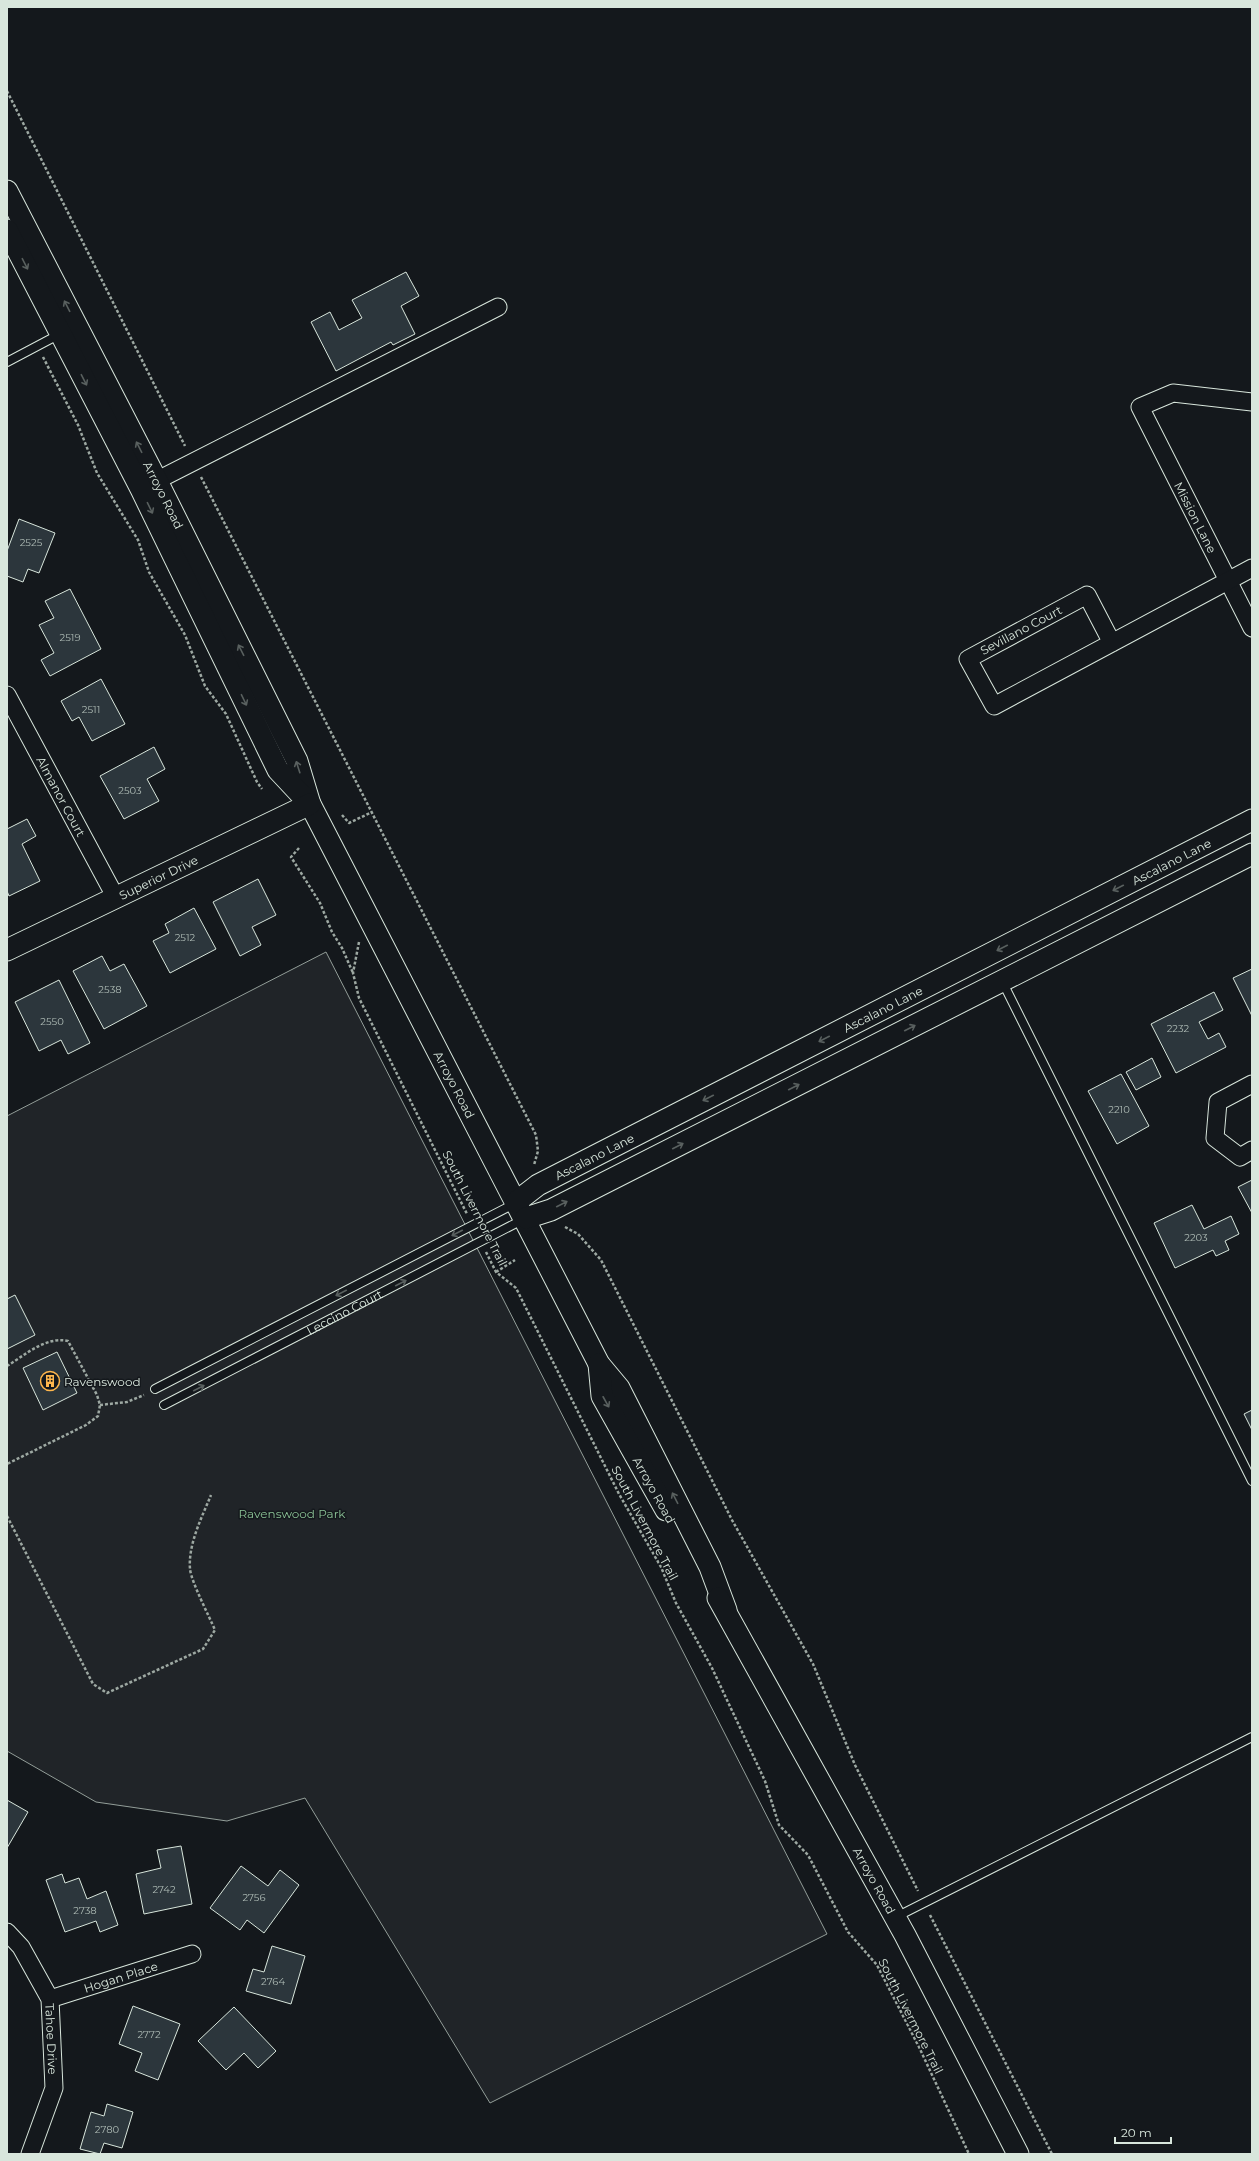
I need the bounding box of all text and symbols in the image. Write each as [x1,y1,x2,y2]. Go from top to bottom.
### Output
one-way arrow [22,258,29,270]
one-way arrow [62,300,70,312]
one-way arrow [81,374,89,386]
one-way arrow [135,441,142,453]
street label: Arroyo Road [141,459,187,531]
street label: Mission Lane [1172,479,1220,555]
one-way arrow [147,502,154,514]
house number: 2525 [20,536,43,549]
street label: Sevillano Court [978,602,1064,658]
house number: 2519 [59,631,81,644]
one-way arrow [237,645,244,657]
one-way arrow [241,694,248,706]
house number: 2511 [82,703,100,716]
street label: Almanor Court [34,754,89,839]
one-way arrow [294,761,302,773]
house number: 2503 [118,784,142,797]
street label: Ascalano Lane [1129,835,1213,888]
street label: Superior Drive [116,852,200,902]
one-way arrow [1112,885,1124,893]
house number: 2512 [175,931,196,944]
one-way arrow [996,944,1008,952]
street label: Ascalano Lane [841,982,925,1035]
house number: 2538 [98,983,122,996]
house number: 2550 [40,1015,64,1028]
house number: 2232 [1167,1022,1190,1035]
one-way arrow [904,1024,916,1031]
one-way arrow [818,1036,830,1043]
street label: Arroyo Road [431,1048,478,1121]
one-way arrow [788,1083,800,1090]
one-way arrow [702,1095,714,1102]
house number: 2210 [1108,1103,1130,1116]
street label: Ascalano Lane [552,1130,636,1183]
one-way arrow [672,1141,684,1149]
street label: South Livermore Trail [439,1148,511,1268]
one-way arrow [556,1200,568,1208]
one-way arrow [451,1230,463,1237]
house number: 2203 [1184,1231,1208,1244]
one-way arrow [395,1279,407,1286]
street label: Leccino Court [304,1286,385,1338]
one-way arrow [336,1290,348,1297]
building icon: Ravenswood [39,1370,61,1392]
place label: Ravenswood [64,1374,141,1389]
one-way arrow [192,1383,204,1391]
one-way arrow [602,1396,610,1408]
street label: Arroyo Road [630,1454,678,1526]
street label: South Livermore Trail [608,1463,682,1583]
one-way arrow [671,1492,678,1504]
park label: Ravenswood Park [238,1506,346,1521]
street label: Arroyo Road [850,1845,899,1916]
house number: 2742 [152,1883,176,1896]
house number: 2756 [242,1891,266,1904]
house number: 2738 [73,1904,97,1917]
street label: South Livermore Trail [875,1956,947,2076]
street label: Hogan Place [82,1958,159,1995]
house number: 2764 [261,1975,285,1988]
street label: Tahoe Drive [43,2003,61,2075]
house number: 2772 [137,2028,161,2041]
scale bar [1115,2119,1171,2145]
house number: 2780 [95,2123,120,2136]
text: 20 m [1121,2125,1152,2140]

